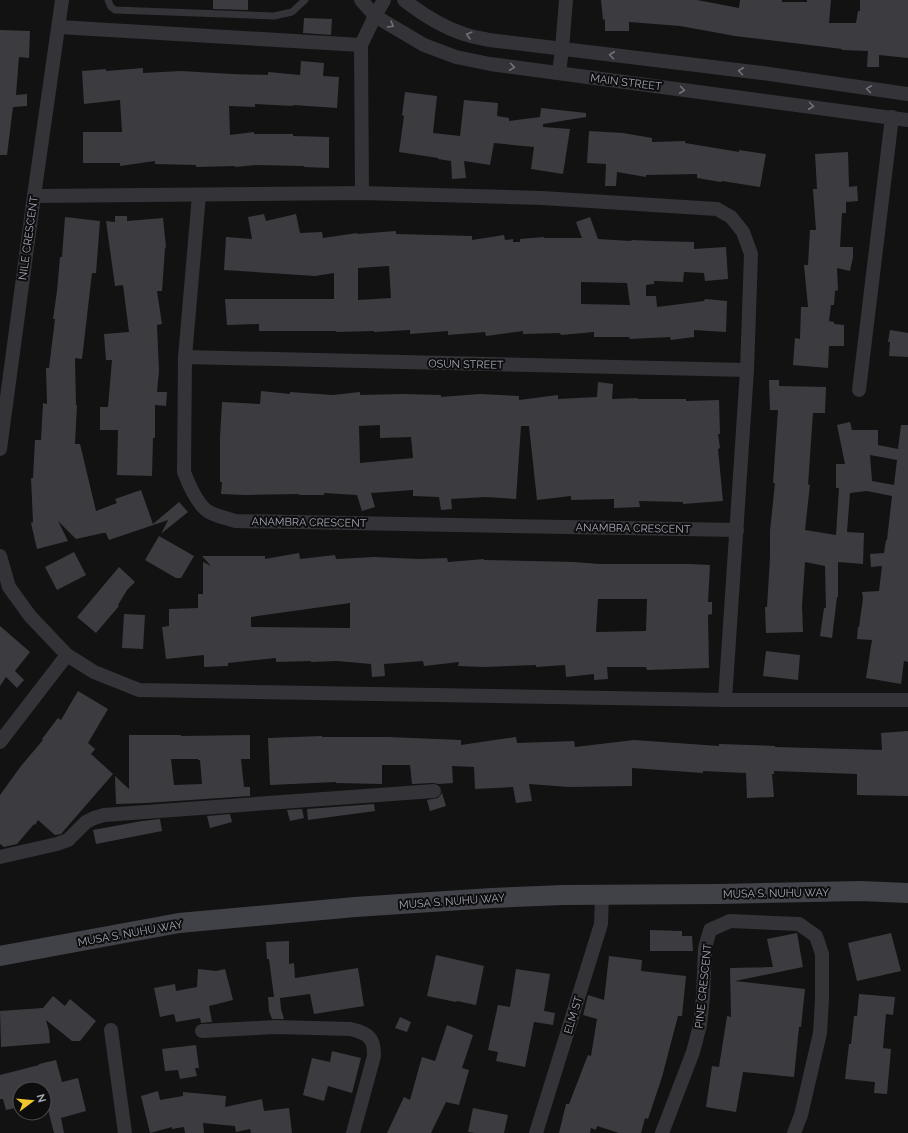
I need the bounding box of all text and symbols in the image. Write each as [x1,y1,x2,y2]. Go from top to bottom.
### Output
one-way arrow [387,21,394,28]
one-way arrow [466,31,473,40]
one-way arrow [609,51,615,60]
one-way arrow [509,62,515,71]
one-way arrow [738,67,744,76]
street label: MAIN STREET [590,72,663,93]
one-way arrow [679,85,686,94]
one-way arrow [866,85,872,94]
one-way arrow [808,102,814,111]
street label: NILE CRESCENT [16,195,41,281]
street label: OSUN STREET [428,357,504,372]
street label: ANAMBRA CRESCENT [251,515,367,530]
street label: ANAMBRA CRESCENT [575,521,691,536]
street label: MUSA S. NUHU WAY [723,886,829,901]
street label: MUSA S. NUHU WAY [399,891,505,912]
street label: MUSA S. NUHU WAY [77,918,183,949]
street label: PINE CRESCENT [693,943,714,1029]
street label: ELM ST [562,994,585,1036]
north arrow [12,1081,52,1121]
text: N [34,1093,49,1104]

